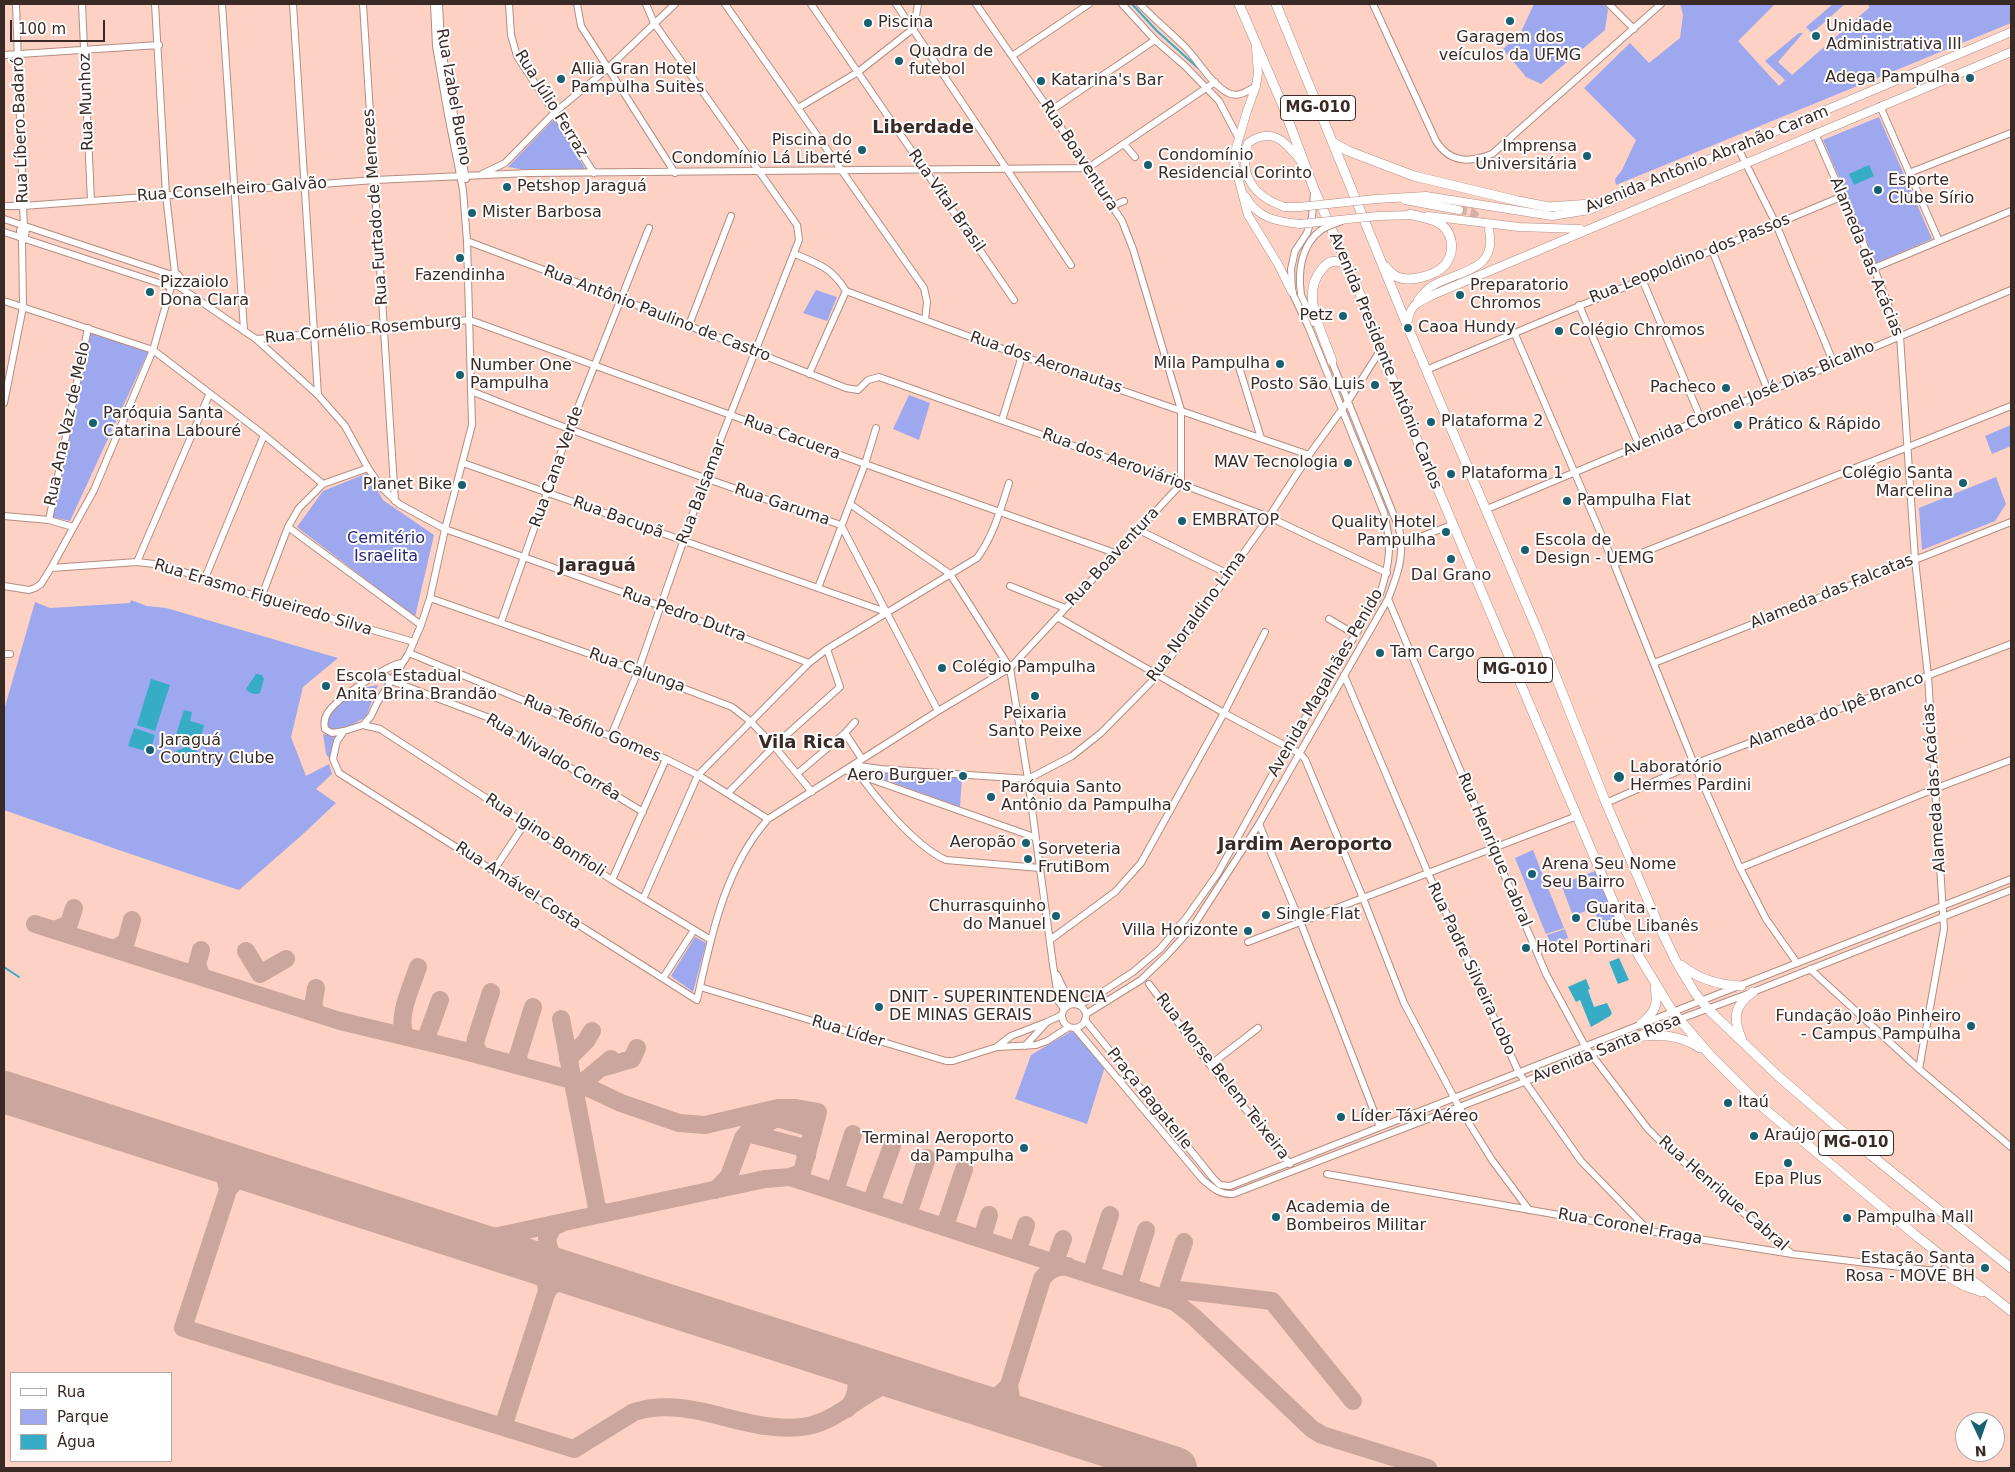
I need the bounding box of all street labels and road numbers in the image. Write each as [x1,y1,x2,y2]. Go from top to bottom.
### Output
street label: Rua Izabel Bueno [431,27,475,167]
street label: Rua Júlio Ferraz [510,47,592,161]
street label: Rua Munhoz [76,53,98,151]
street label: Rua Líbero Badaró [9,56,33,204]
road number: MG-010 [1280,96,1356,120]
street label: Rua Boaventura [1036,97,1122,215]
street label: Avenida Antônio Abrahão Caram [1582,102,1832,218]
street label: Rua Furtado de Menezes [360,108,392,306]
street label: Rua Vital Brasil [904,146,988,256]
street label: Rua Conselheiro Galvão [136,174,328,206]
street label: Alameda das Acácias [1825,175,1907,339]
street label: Rua Leopoldino dos Passos [1587,210,1793,308]
street label: Avenida Presidente Antônio Carlos [1325,230,1445,492]
street label: Rua Antônio Paulino de Castro [541,262,773,366]
street label: Rua Cornélio Rosemburg [264,312,462,348]
street label: Rua dos Aeronautas [967,328,1125,398]
street label: Avenida Coronel José Dias Bicalho [1620,337,1878,461]
street label: Rua Ana Vaz de Melo [41,340,95,508]
street label: Rua Cana Verde [526,404,588,530]
street label: Rua Cacuera [741,412,843,464]
street label: Rua dos Aeroviários [1039,425,1195,497]
street label: Rua Balsamar [673,437,731,547]
street label: Rua Garuma [732,480,832,530]
street label: Rua Bacupã [570,493,666,543]
street label: Rua Boaventura [1062,504,1164,610]
street label: Rua Noraldino Lima [1143,548,1251,686]
street label: Alameda das Falcatas [1748,550,1916,634]
street label: Rua Erasmo Figueiredo Silva [152,556,374,640]
street label: Rua Pedro Dutra [619,584,749,646]
street label: Avenida Magalhães Penido [1264,586,1388,780]
street label: Rua Calunga [586,645,688,697]
road number: MG-010 [1478,658,1552,682]
street label: Alameda do Ipê Branco [1745,669,1927,753]
street label: Rua Teófilo Gomes [520,691,664,767]
street label: Alameda das Acácias [1920,703,1950,873]
street label: Rua Nivaldo Corrêa [482,710,624,806]
street label: Rua Henrique Cabral [1453,770,1535,930]
street label: Rua Igino Bonfioli [481,790,609,882]
street label: Rua Amável Costa [452,838,584,934]
street label: Rua Padre Silveira Lobo [1423,880,1519,1058]
street label: Rua Morse Belem Teixeira [1151,990,1293,1164]
street label: Avenida Santa Rosa [1530,1010,1684,1088]
street label: Rua Líder [809,1012,887,1052]
street label: Praça Bagatelle [1102,1044,1196,1154]
road number: MG-010 [1818,1130,1894,1156]
street label: Rua Henrique Cabral [1654,1132,1792,1256]
street label: Rua Coronel Fraga [1556,1205,1704,1249]

